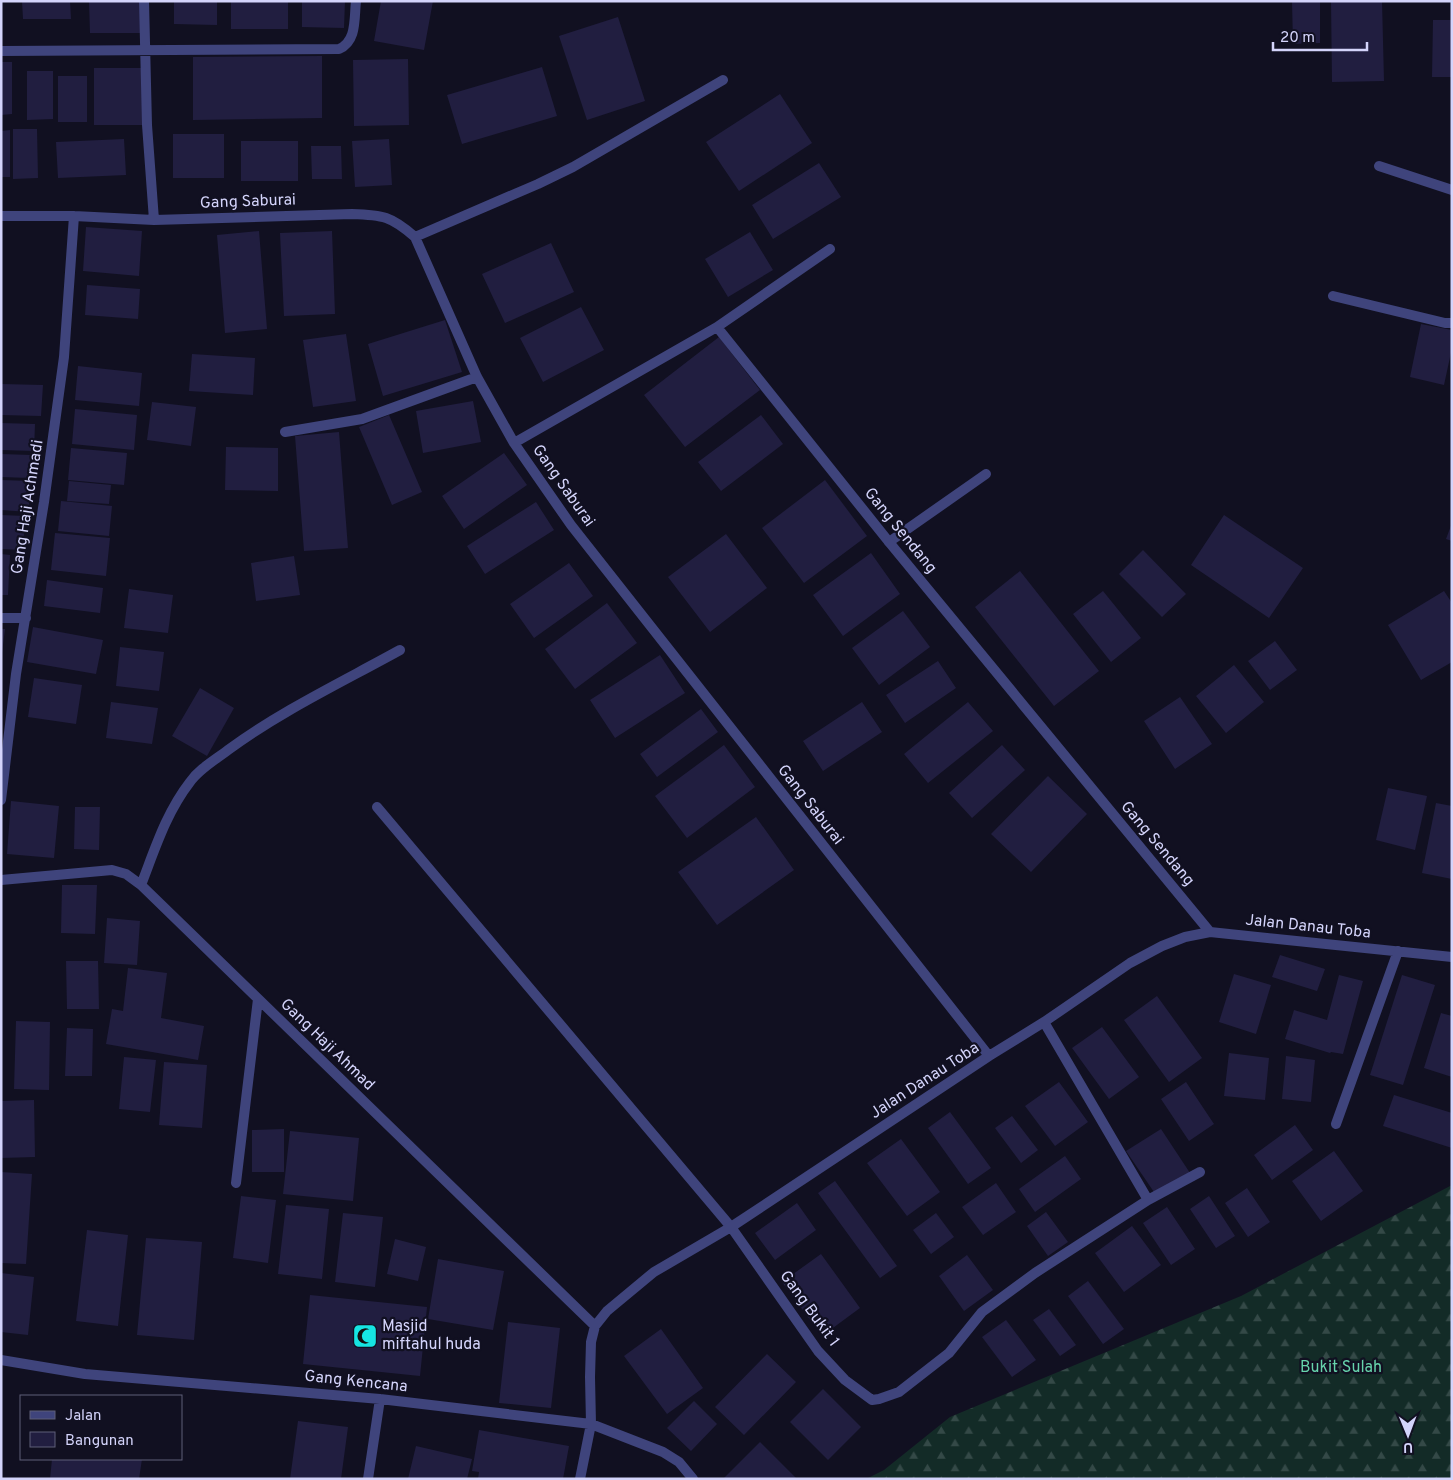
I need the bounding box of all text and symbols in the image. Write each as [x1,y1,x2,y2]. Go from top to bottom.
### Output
scale bar [1273,20,1367,52]
text: 20 m [1280,29,1315,48]
street label: Gang Saburai [200,190,296,214]
street label: Gang Haji Achmadi [8,438,48,576]
street label: Gang Saburai [527,441,599,531]
street label: Gang Sendang [859,484,941,578]
street label: Gang Saburai [773,761,847,849]
street label: Gang Sendang [1116,797,1198,891]
street label: Jalan Danau Toba [1244,910,1372,944]
street label: Gang Haji Ahmad [275,995,379,1095]
street label: Jalan Danau Toba [867,1038,983,1124]
street label: Gang Bukit 1 [775,1267,843,1351]
place label: Masjid miftahul huda [382,1317,481,1355]
mosque icon: Masjid miftahul huda [352,1323,378,1349]
park label: Bukit Sulah [1300,1358,1382,1378]
street label: Gang Kencana [303,1367,409,1397]
legend [20,1395,182,1460]
text: Jalan [65,1407,102,1426]
north arrow [1383,1410,1433,1460]
text: Bangunan [65,1432,134,1451]
text: U [1403,1438,1413,1455]

